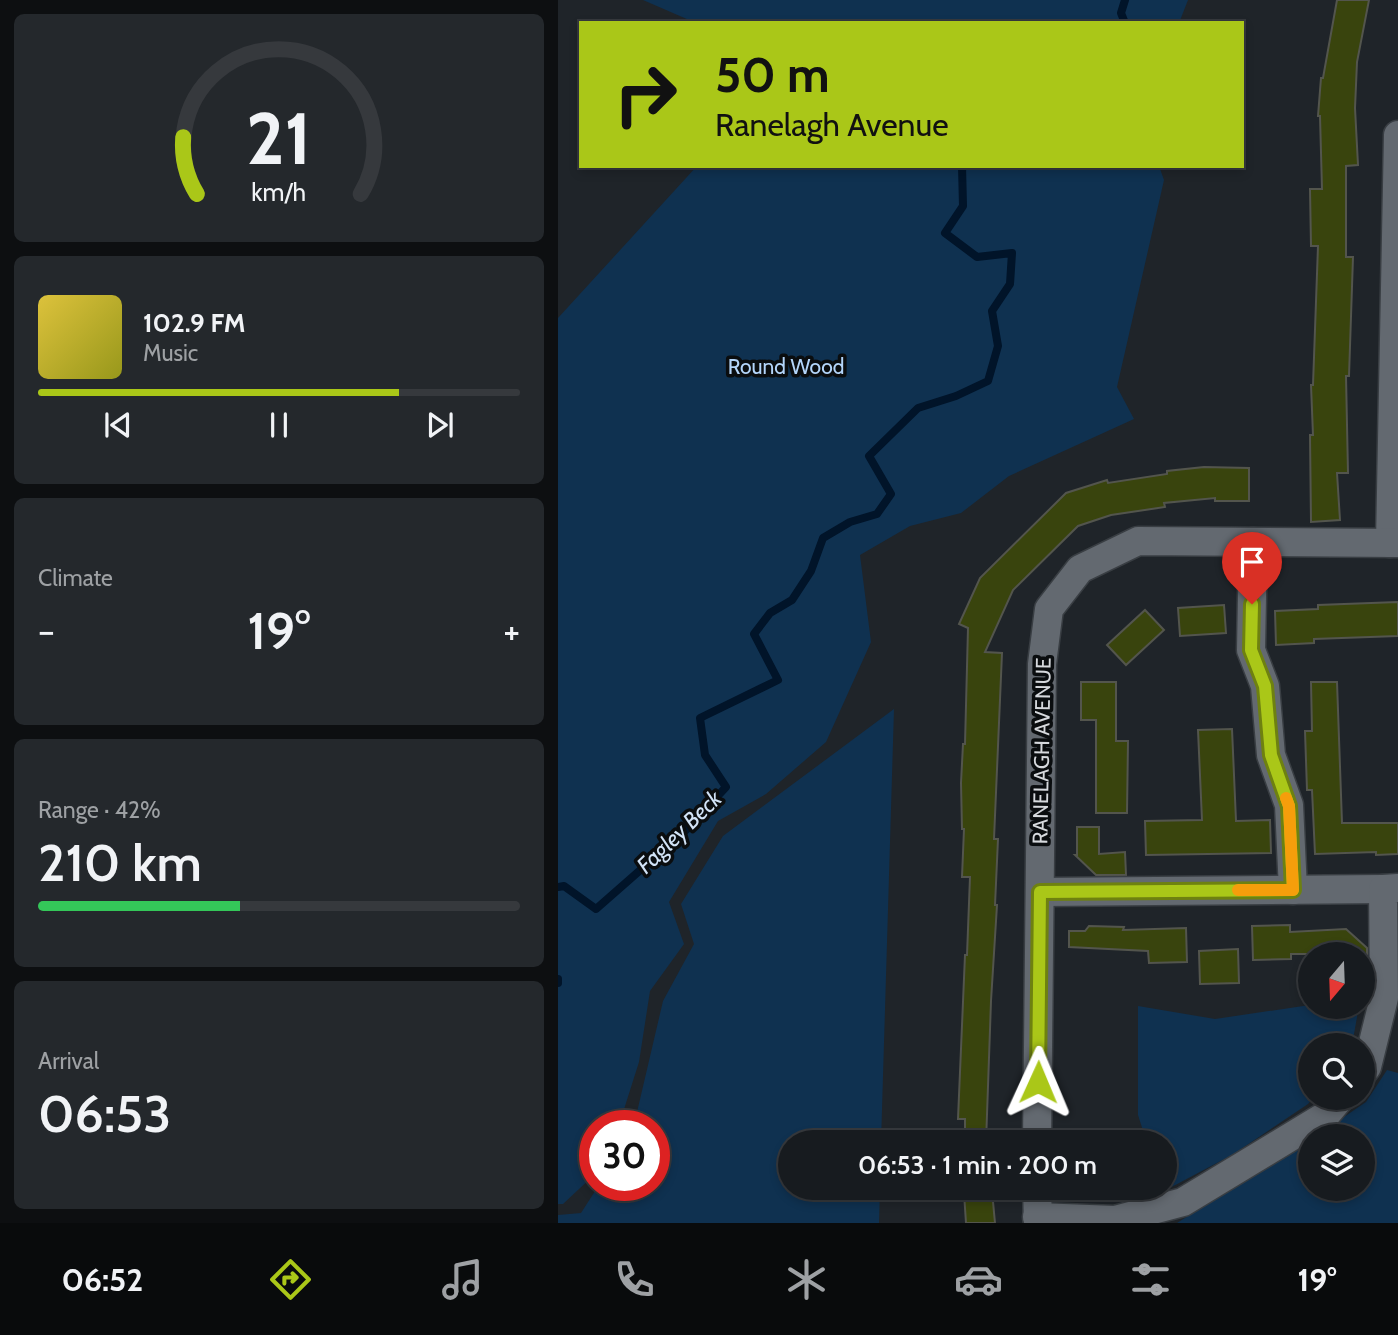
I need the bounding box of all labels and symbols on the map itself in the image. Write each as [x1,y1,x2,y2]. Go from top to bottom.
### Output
park label: Round Wood [728,354,844,379]
pin [1222,532,1282,604]
street label: RANELAGH AVENUE [1027,657,1056,845]
water label: Fagley Beck [631,784,728,879]
north arrow [1298,942,1375,1018]
position arrow [1001,1045,1075,1119]
speed limit sign: 30 [579,1110,670,1201]

